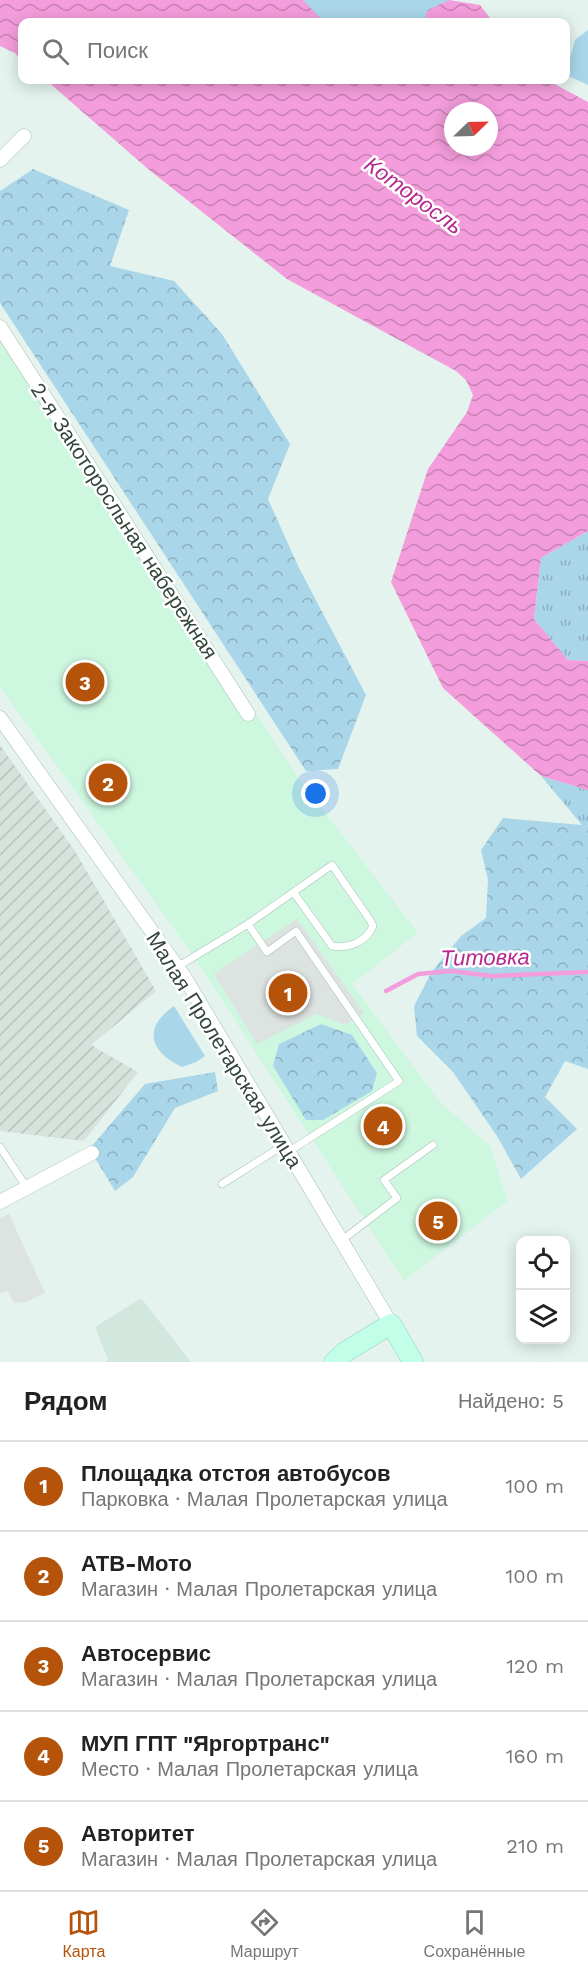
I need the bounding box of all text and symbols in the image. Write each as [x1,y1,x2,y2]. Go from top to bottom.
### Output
search box [18,18,570,84]
icon: search [39,35,72,68]
text: Поиск [87,38,148,63]
north arrow [444,102,498,156]
water label: Которосль [360,152,468,239]
street label: 2-я Закоторосльная набережная [26,378,223,664]
pin: 3 [66,660,104,704]
pin: 2 [88,760,128,806]
your location [301,779,330,808]
street label: Малая Пролетарская улица [141,927,308,1173]
water label: Титовка [440,944,530,971]
pin: 1 [268,970,308,1016]
pin: 4 [364,1104,403,1148]
pin: 5 [418,1198,458,1244]
map controls [516,1236,570,1344]
button: locate [516,1236,570,1290]
button: layers [516,1290,570,1344]
text: Рядом [24,1386,107,1416]
text: Найдено: 5 [458,1389,564,1413]
text: Площадка отстоя автобусов [81,1461,390,1486]
text: 1 [39,1474,48,1498]
text: 100 m [505,1474,564,1498]
text: Парковка · Малая Пролетарская улица [81,1487,448,1511]
text: АТВ-Мото [81,1551,192,1576]
text: 2 [38,1564,49,1588]
text: 100 m [505,1564,564,1588]
text: Магазин · Малая Пролетарская улица [81,1577,437,1601]
text: Автосервис [81,1641,211,1666]
text: 3 [38,1654,49,1678]
text: 120 m [506,1654,564,1678]
text: Магазин · Малая Пролетарская улица [81,1667,437,1691]
text: МУП ГПТ "Яргортранс" [81,1731,329,1756]
text: 4 [37,1744,50,1768]
text: 160 m [506,1744,564,1768]
text: Место · Малая Пролетарская улица [81,1757,418,1781]
text: Авторитет [81,1821,195,1846]
text: 5 [38,1834,49,1858]
text: 210 m [506,1834,564,1858]
text: Магазин · Малая Пролетарская улица [81,1847,437,1871]
tab: Карта [63,1906,105,1961]
tab: Маршрут [230,1906,299,1961]
tab: Сохранённые [424,1906,525,1961]

